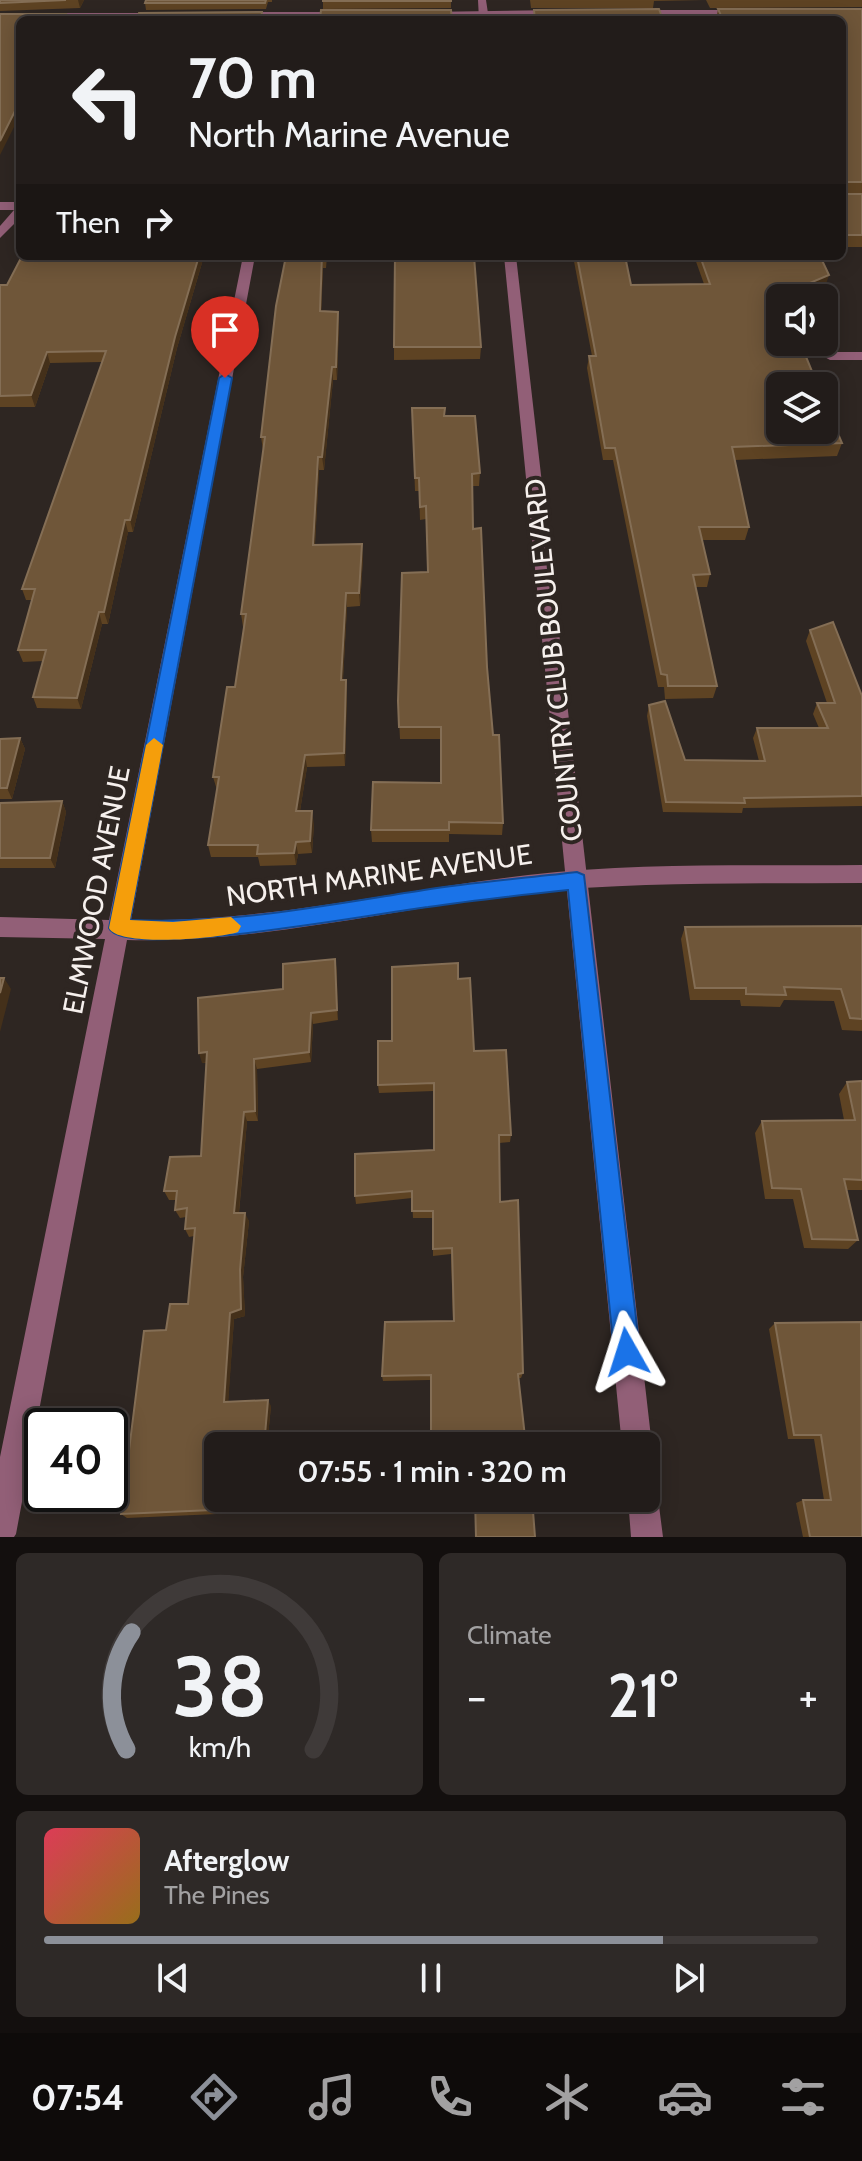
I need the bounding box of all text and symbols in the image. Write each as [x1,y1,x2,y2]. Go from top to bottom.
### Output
text: 70 m [188,44,317,112]
icon: left [56,48,160,152]
text: North Marine Avenue [188,112,510,156]
icon: right [136,200,180,244]
text: Then [56,204,120,241]
map controls [766,284,838,444]
button: sound [766,284,838,356]
pin [191,296,259,378]
icon: arrive [203,308,247,352]
button: layers [766,372,838,444]
street label: COUNTRY CLUB BOULEVARD [517,477,589,843]
street label: ELMWOOD AVENUE [55,763,137,1017]
street label: NORTH MARINE AVENUE [224,837,534,913]
position arrow [585,1310,669,1394]
speed limit sign: 40 [24,1408,128,1512]
text: 07:55 · 1 min · 320 m [297,1453,567,1490]
text: Climate [467,1619,552,1651]
text: 38 [172,1636,267,1737]
text: 21° [607,1659,678,1732]
text: − [467,1670,486,1723]
text: + [799,1670,818,1723]
text: km/h [188,1729,251,1764]
text: Afterglow [164,1842,290,1879]
text: The Pines [164,1879,270,1911]
icon: previous [151,1956,195,2000]
icon: pause [409,1956,453,2000]
icon: next [667,1956,711,2000]
icon: directions [186,2069,242,2125]
icon: music [304,2069,360,2125]
icon: phone [422,2069,478,2125]
icon: climate [539,2069,595,2125]
icon: car [657,2069,713,2125]
icon: filters [775,2069,831,2125]
text: 07:54 [31,2075,124,2119]

